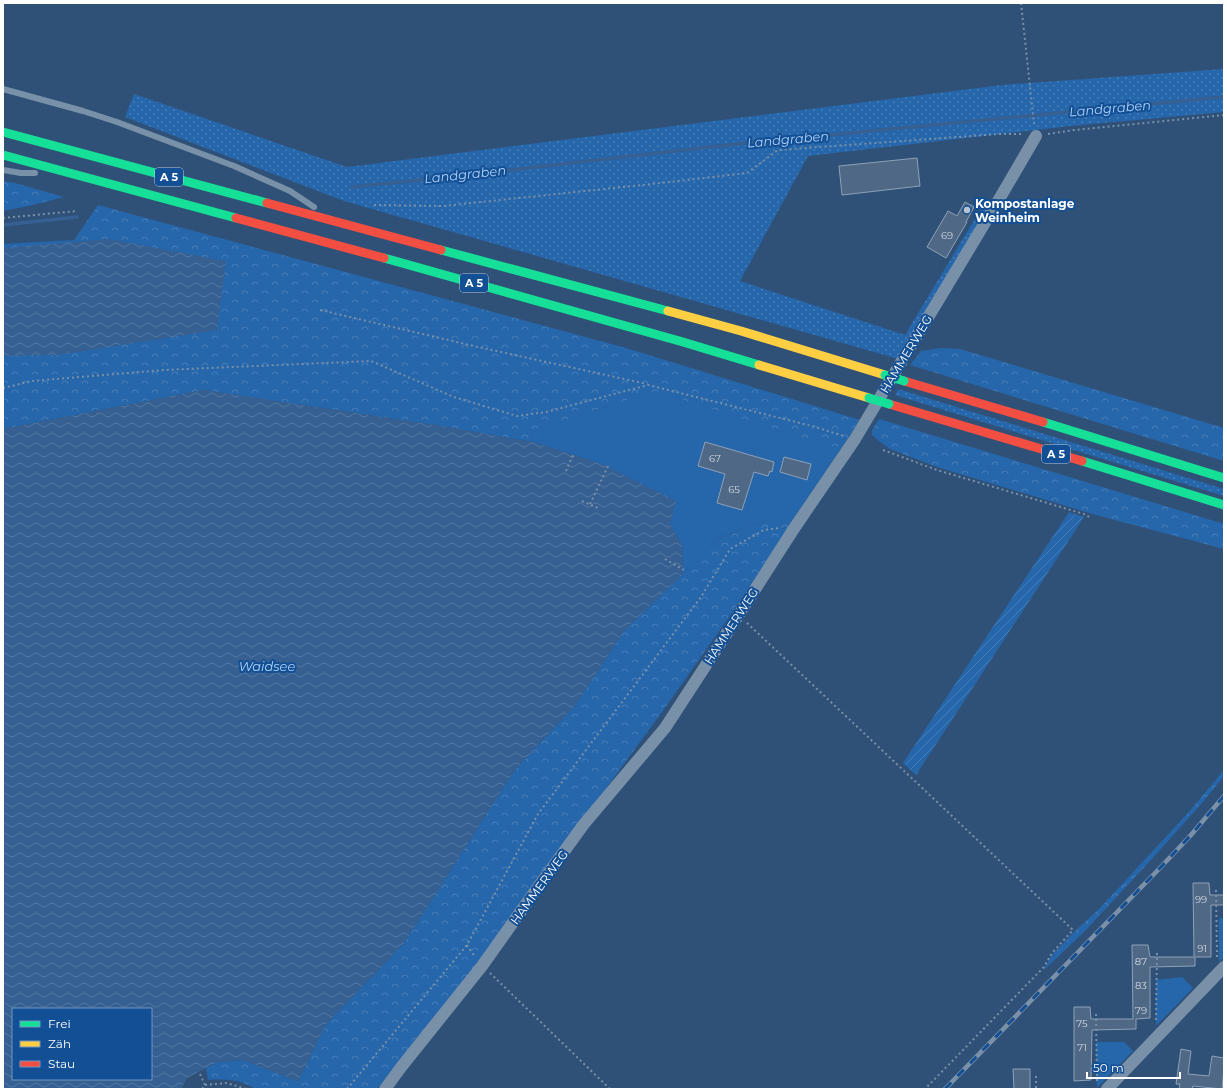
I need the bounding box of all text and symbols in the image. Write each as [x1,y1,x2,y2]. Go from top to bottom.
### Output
water label: Landgraben [1068,96,1152,120]
water label: Landgraben [746,127,830,151]
water label: Landgraben [423,162,507,186]
road number: A 5 [155,168,183,186]
place label: Kompostanlage Weinheim [975,196,1075,225]
marker: Kompostanlage Weinheim [962,205,972,215]
house number: 69 [941,229,953,242]
road number: A 5 [460,274,488,292]
street label: HAMMERWEG [877,312,935,396]
road number: A 5 [1042,445,1070,463]
house number: 67 [709,452,721,465]
house number: 65 [728,483,740,496]
street label: HAMMERWEG [701,585,761,667]
water label: Waidsee [239,658,295,674]
street label: HAMMERWEG [507,847,571,927]
house number: 99 [1195,893,1207,906]
house number: 91 [1197,942,1207,955]
house number: 87 [1135,955,1147,968]
house number: 83 [1135,979,1147,992]
house number: 79 [1135,1004,1147,1017]
legend [12,1008,152,1080]
text: Frei [48,1016,71,1031]
house number: 75 [1076,1017,1088,1030]
text: Zäh [48,1036,71,1051]
house number: 71 [1077,1041,1087,1054]
scale bar [1087,1054,1180,1080]
text: Stau [48,1056,75,1071]
text: 50 m [1093,1060,1124,1075]

